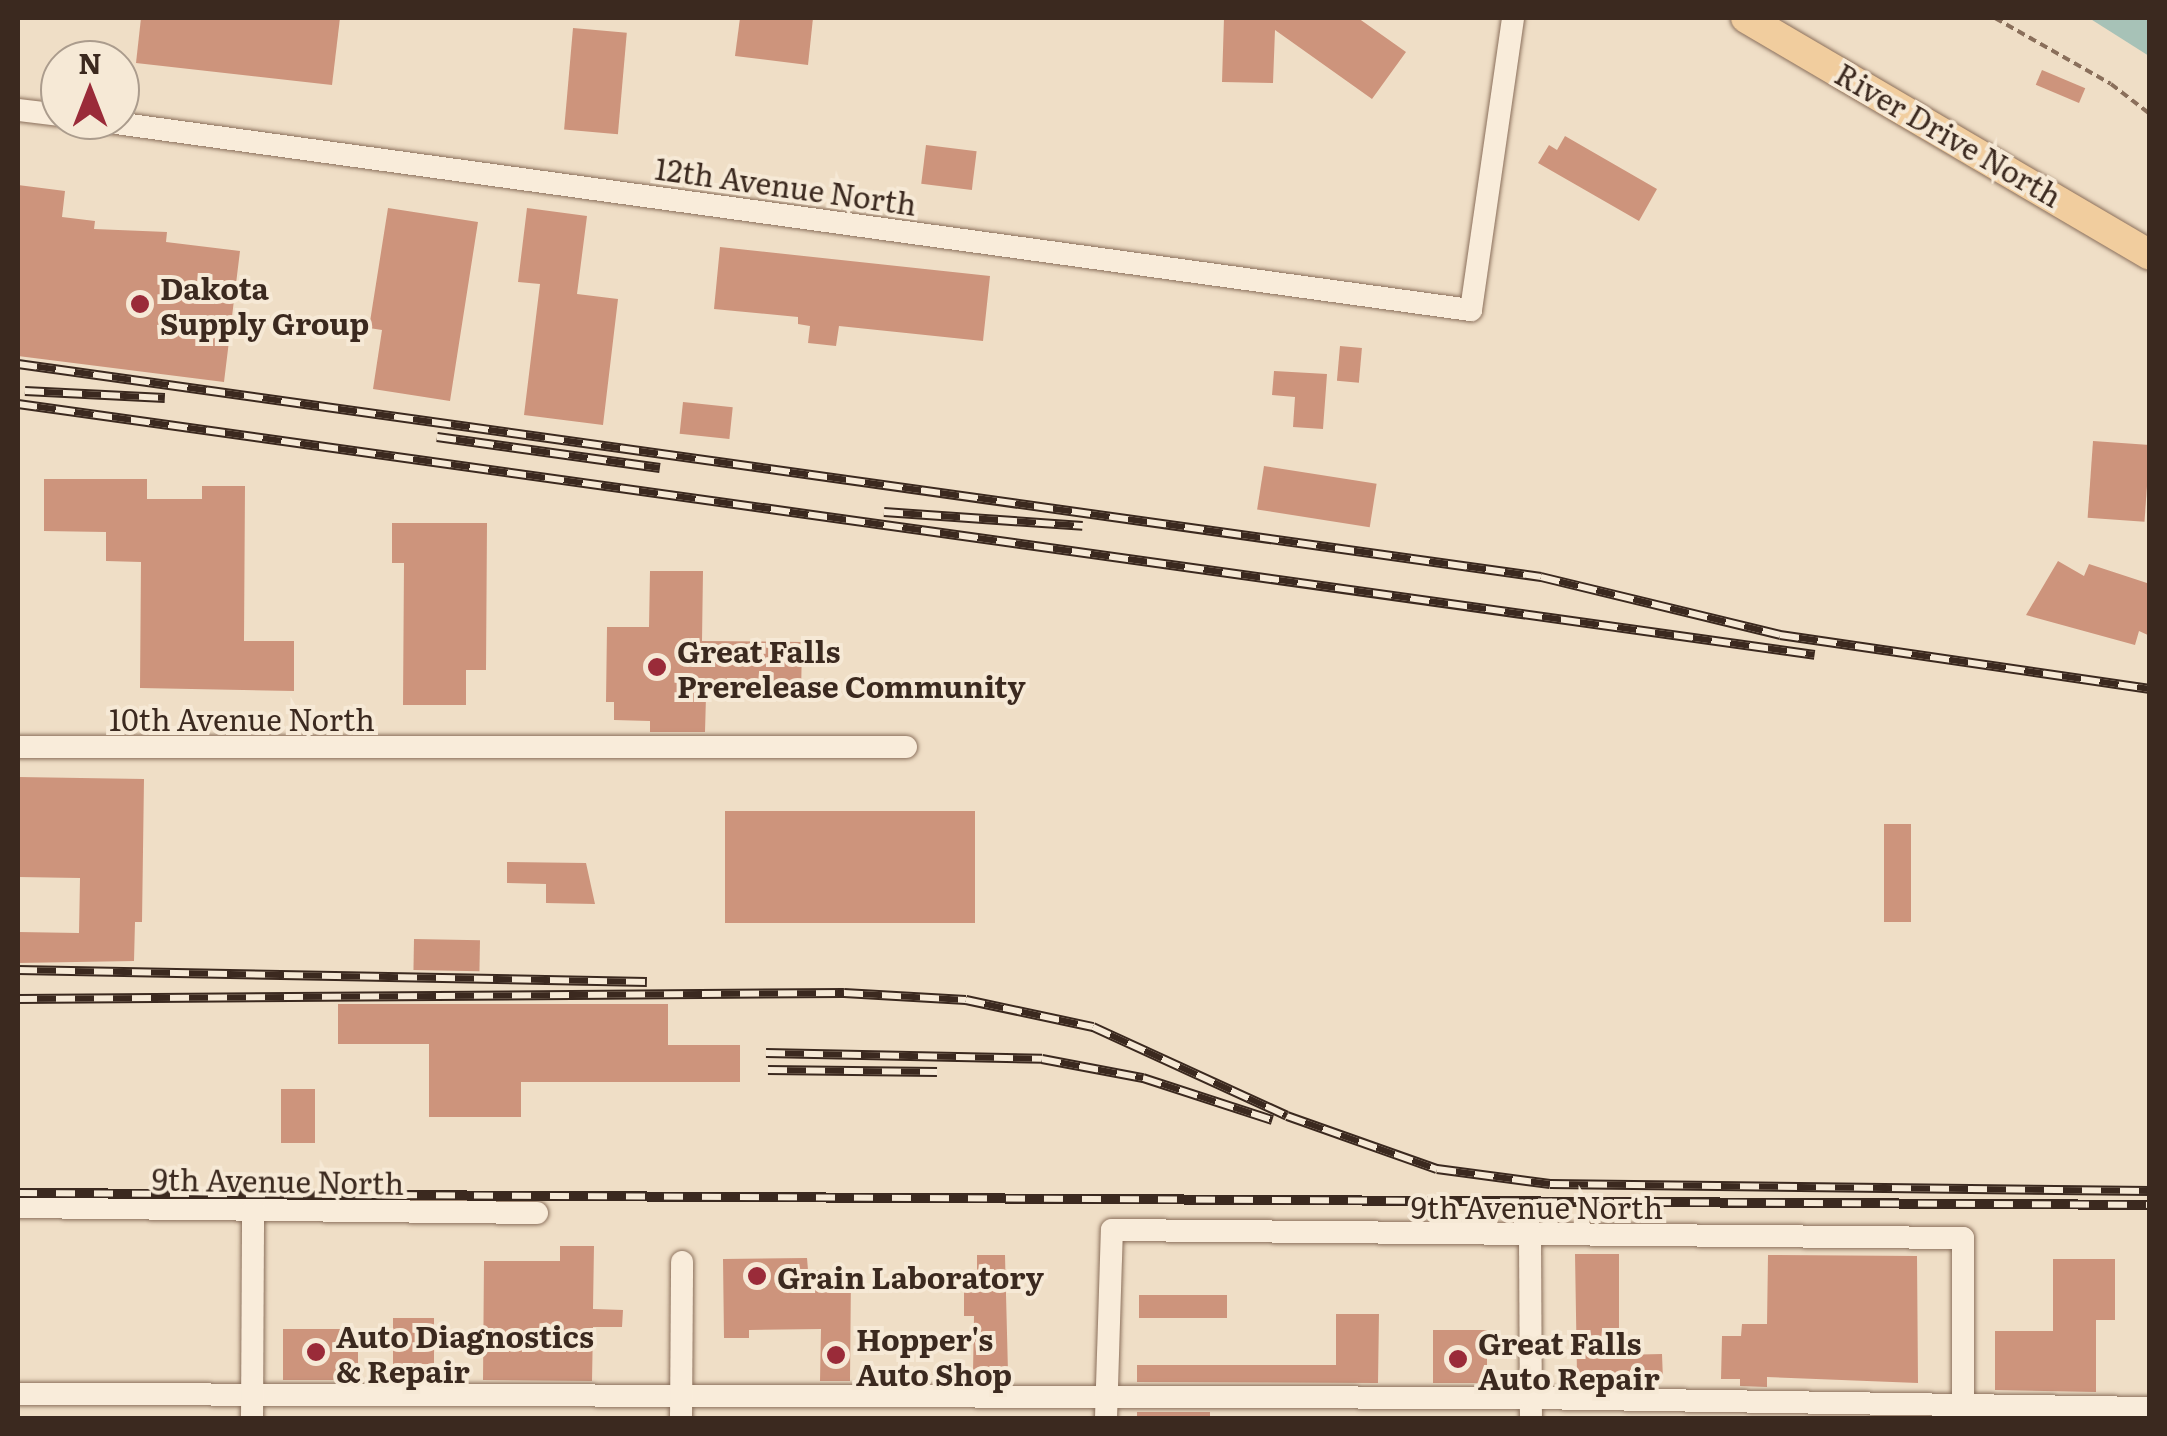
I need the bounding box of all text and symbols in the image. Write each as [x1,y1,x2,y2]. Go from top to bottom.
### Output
north arrow [40,40,140,140]
text: N [78,41,102,83]
street label: River Drive North [1830,55,2068,213]
street label: 12th Avenue North [653,149,919,221]
place label: Dakota Supply Group [160,269,369,340]
marker: Dakota Supply Group [129,293,151,315]
place label: Great Falls Prerelease Community [677,632,1026,702]
marker: Great Falls Prerelease Community [646,656,668,678]
street label: 10th Avenue North [109,700,375,736]
street label: 9th Avenue North [152,1160,404,1200]
street label: 9th Avenue North [1411,1188,1663,1224]
place label: Grain Laboratory [777,1258,1044,1294]
marker: Grain Laboratory [746,1265,768,1287]
place label: Auto Diagnostics & Repair [336,1317,594,1388]
place label: Hopper's Auto Shop [856,1320,1012,1390]
place label: Great Falls Auto Repair [1478,1324,1660,1394]
marker: Auto Diagnostics & Repair [305,1341,327,1363]
marker: Hopper's Auto Shop [825,1344,847,1366]
marker: Great Falls Auto Repair [1447,1348,1469,1370]

